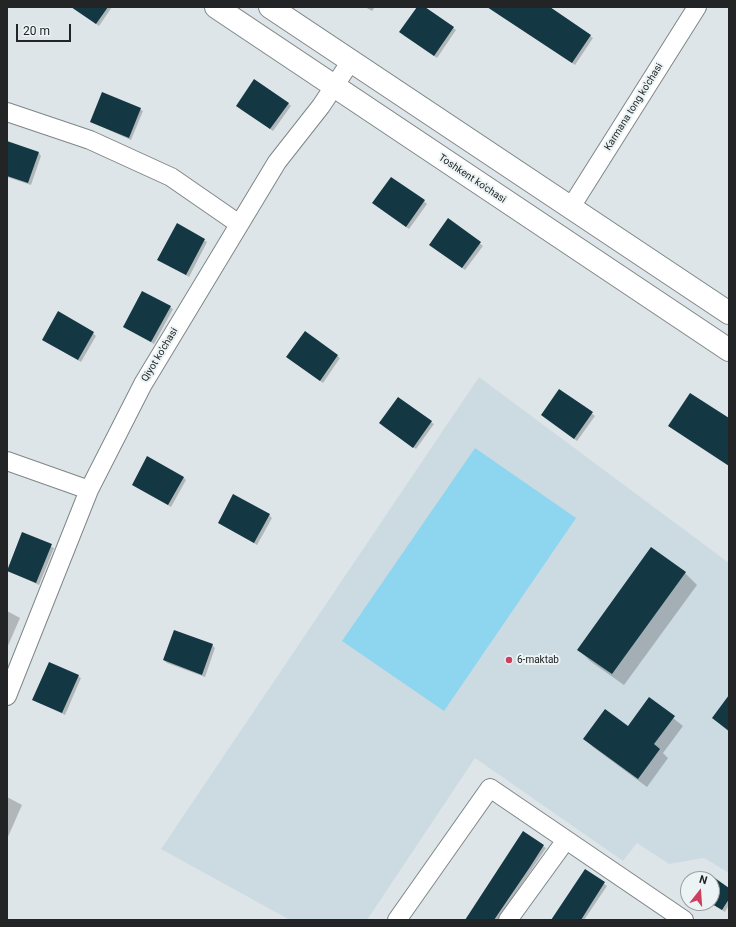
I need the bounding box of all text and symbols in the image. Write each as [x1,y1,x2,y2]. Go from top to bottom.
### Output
scale bar [18,16,73,42]
text: 20 m [23,24,50,38]
street label: Karmana tong ko'chasi [602,61,666,153]
street label: Toshkent ko'chasi [436,152,508,206]
street label: Qiyot ko'chasi [139,326,181,384]
place label: 6-maktab [517,654,559,666]
marker: 6-maktab [504,655,514,665]
north arrow [680,871,720,911]
text: N [698,873,709,887]

